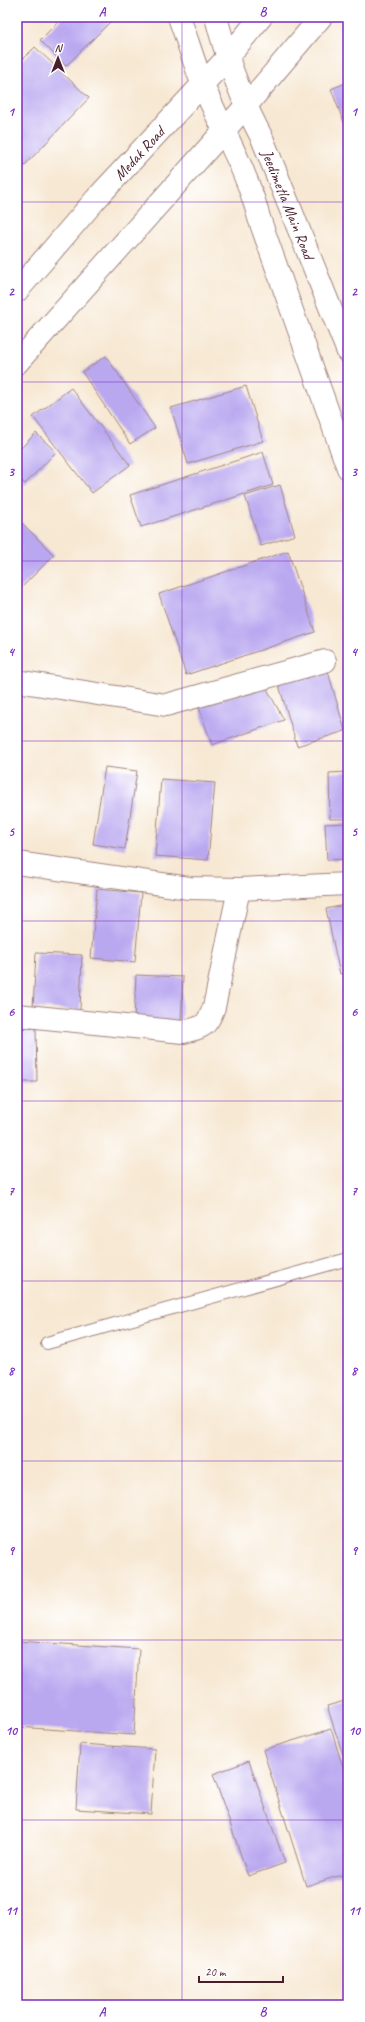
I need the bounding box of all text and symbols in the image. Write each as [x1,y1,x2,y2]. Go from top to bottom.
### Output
text: A [99,4,107,20]
text: B [260,4,268,20]
north arrow [38,38,78,78]
text: N [55,41,64,55]
text: 1 [8,104,16,120]
text: 1 [351,104,359,120]
street label: Medak Road [110,121,171,185]
street label: Jeedimetla Main Road [256,146,320,265]
text: 2 [8,284,15,300]
text: 2 [351,284,358,300]
text: 3 [8,464,15,480]
text: 3 [351,464,358,480]
text: 4 [8,644,16,660]
text: 4 [351,644,359,660]
text: 5 [8,824,15,840]
text: 5 [351,824,358,840]
text: 6 [8,1004,15,1020]
text: 6 [351,1004,358,1020]
text: 7 [8,1183,15,1199]
text: 7 [351,1183,358,1199]
text: 8 [8,1363,16,1379]
text: 8 [351,1363,359,1379]
text: 9 [8,1543,15,1559]
text: 9 [351,1543,358,1559]
text: 10 [5,1723,18,1739]
text: 10 [348,1723,361,1739]
text: 11 [5,1903,19,1919]
text: 11 [348,1903,362,1919]
scale bar [199,1958,283,1984]
text: 20 m [205,1964,227,1980]
text: A [99,2004,107,2020]
text: B [260,2004,268,2020]

